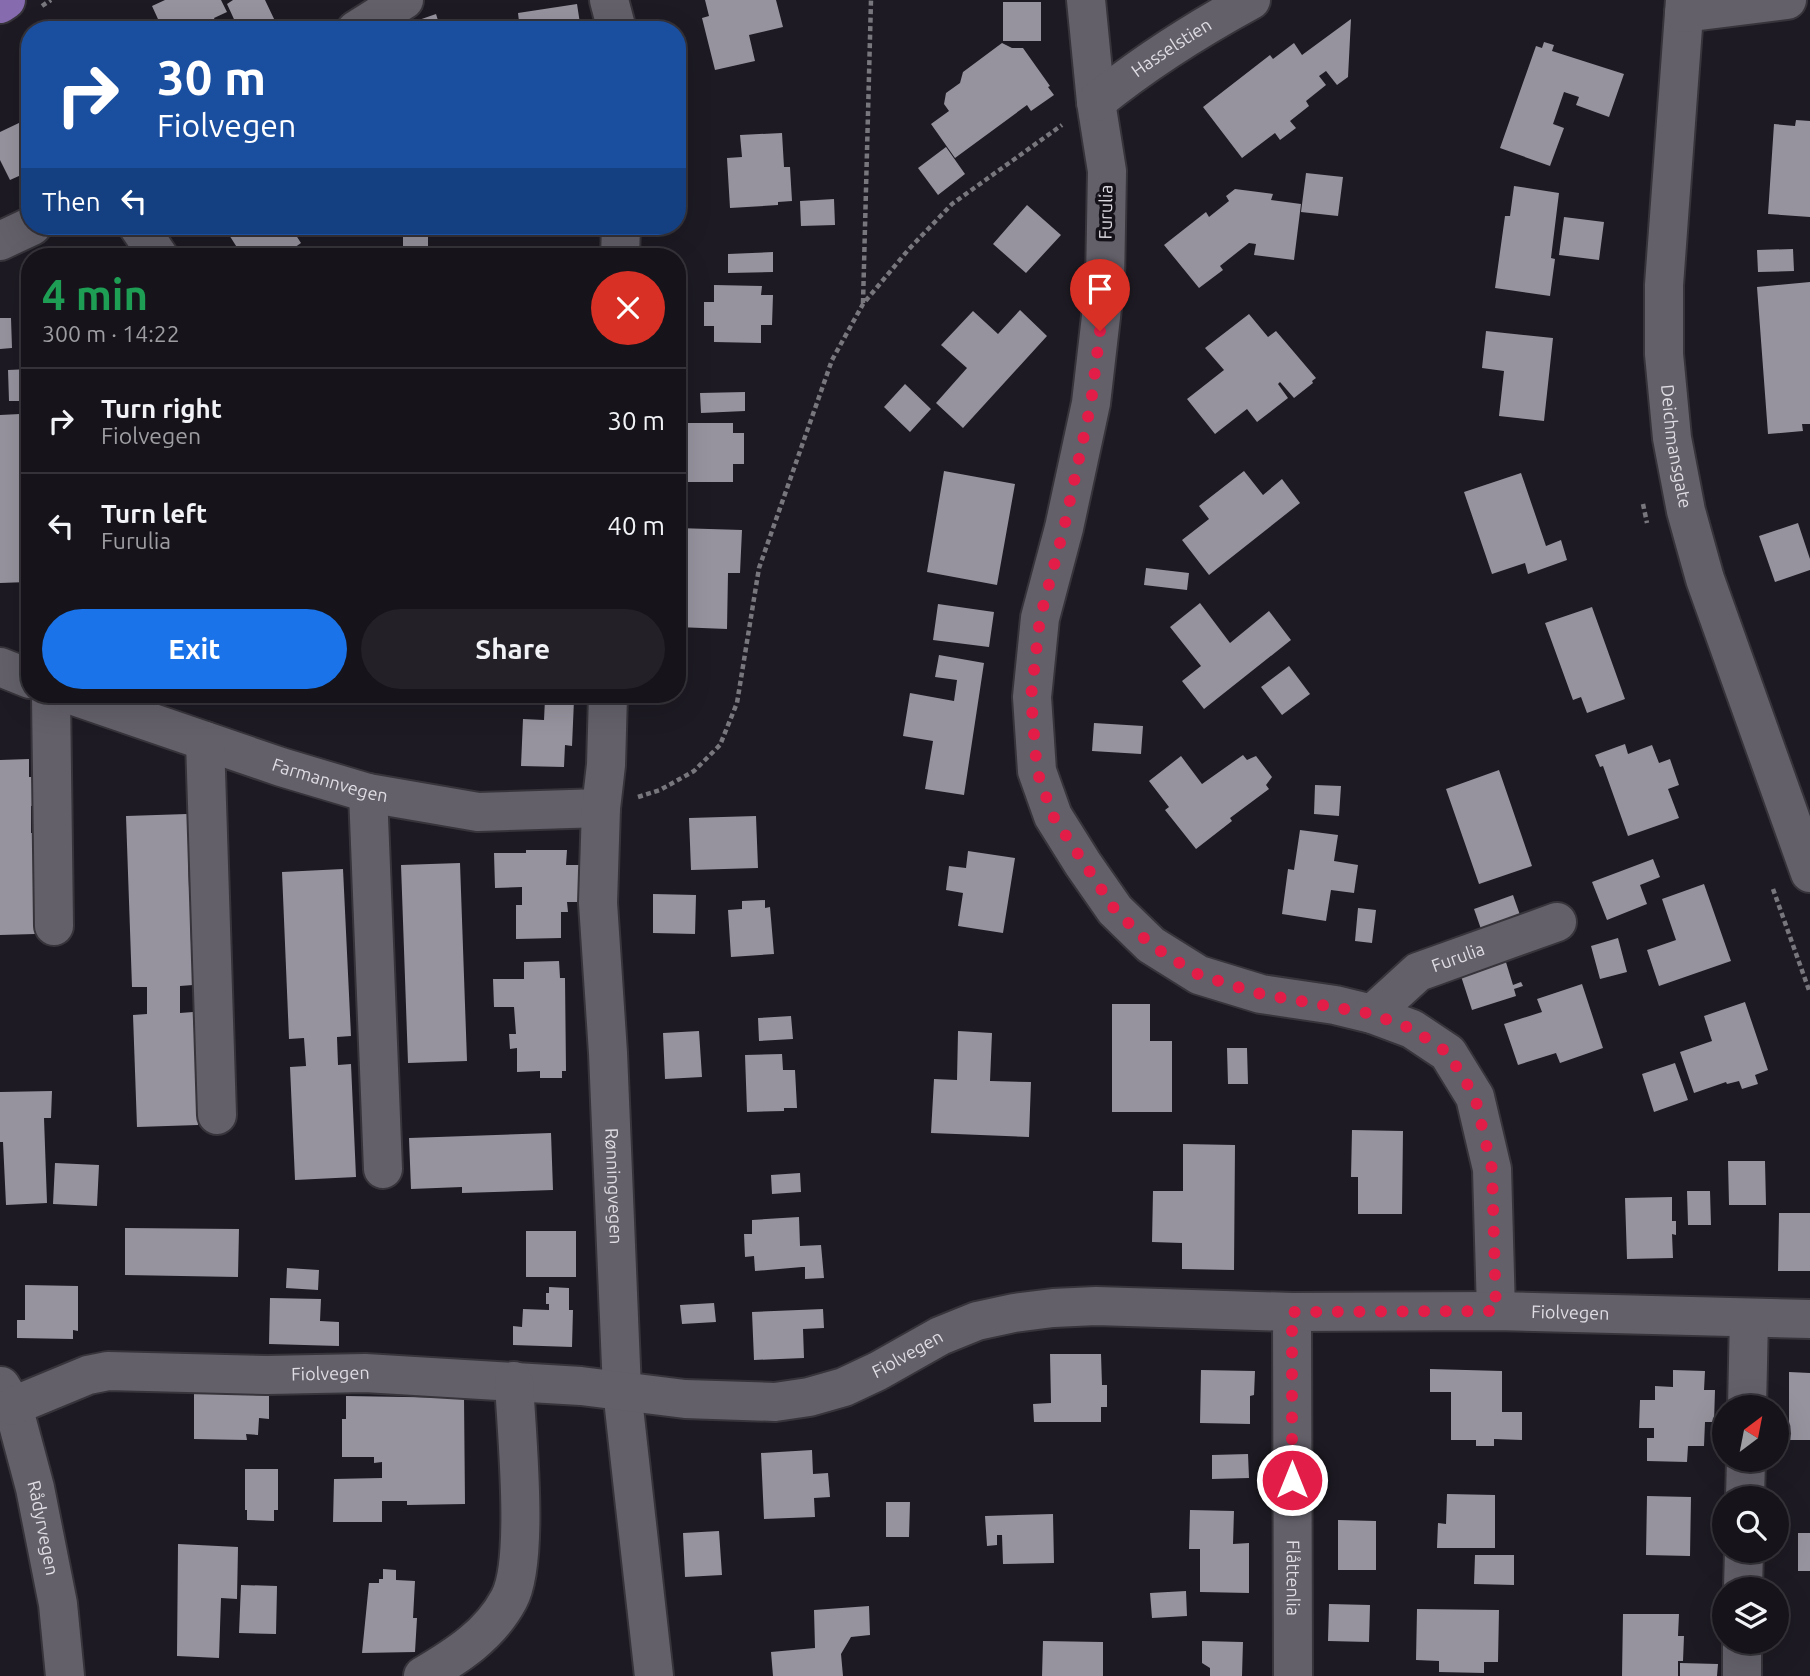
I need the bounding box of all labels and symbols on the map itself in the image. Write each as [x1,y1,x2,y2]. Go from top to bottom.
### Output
street label: Hasselstien [1127,14,1215,81]
street label: Furulia [1095,184,1115,240]
pin [1070,259,1130,331]
street label: Deichmansgate [1658,383,1696,510]
street label: Farmannvegen [270,754,390,805]
street label: Furulia [1429,938,1487,975]
street label: Rønningvegen [602,1128,627,1245]
street label: Fiolvegen [1531,1301,1610,1323]
street label: Fiolvegen [868,1326,946,1381]
street label: Fiolvegen [291,1362,370,1384]
north arrow [1712,1395,1788,1472]
position arrow [1255,1443,1329,1517]
street label: Rådyrvegen [24,1478,63,1577]
street label: Flåttenlia [1284,1540,1304,1616]

